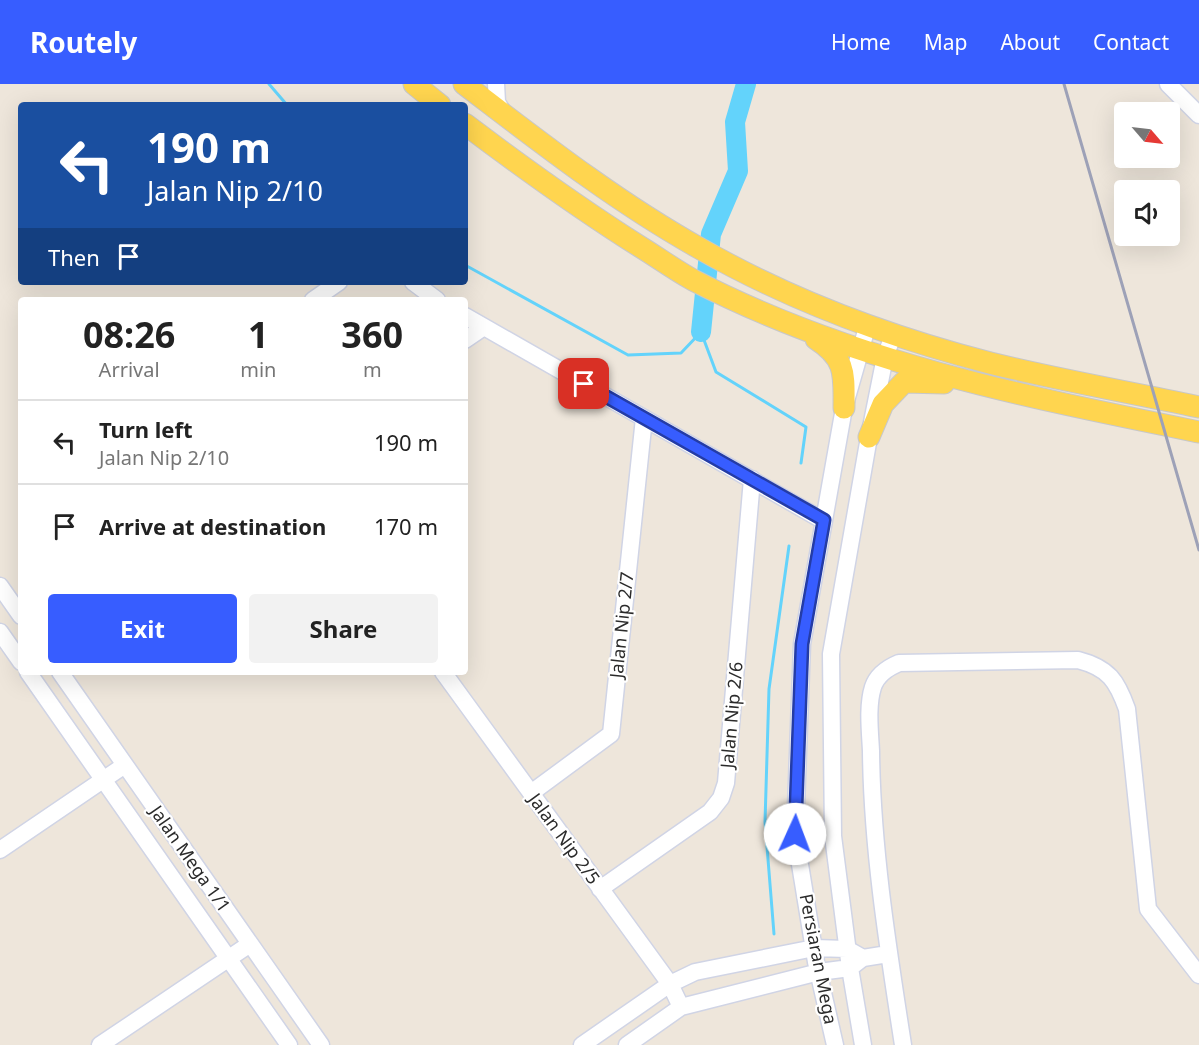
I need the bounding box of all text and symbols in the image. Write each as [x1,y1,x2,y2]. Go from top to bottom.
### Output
text: Routely [30,23,137,61]
text: Home [831,28,891,56]
text: Map [924,28,967,56]
text: About [1000,28,1060,56]
text: Contact [1093,28,1169,56]
north arrow [1114,102,1180,168]
map controls [1114,102,1180,246]
text: 190 m [147,118,271,175]
icon: left [48,126,126,204]
text: Jalan Nip 2/10 [147,172,323,209]
button: sound [1114,180,1180,246]
icon: arrive [112,240,145,273]
text: Then [48,242,100,272]
text: 08:26 [83,310,175,359]
text: 1 [248,310,269,359]
text: 360 [341,310,403,359]
text: Arrival [99,356,160,383]
text: min [240,356,276,383]
text: m [363,356,382,383]
pin [558,358,609,409]
icon: arrive [567,367,600,400]
text: Turn left [99,414,193,444]
icon: left [48,426,81,459]
text: 190 m [374,427,438,457]
text: Jalan Nip 2/10 [99,444,229,471]
icon: arrive [48,510,81,543]
text: Arrive at destination [99,511,326,541]
text: 170 m [374,511,438,541]
street label: Jalan Nip 2/7 [603,570,639,681]
button: Exit [48,594,237,663]
button: Share [249,594,438,663]
street label: Jalan Nip 2/6 [714,661,748,771]
street label: Jalan Nip 2/5 [523,786,606,889]
street label: Jalan Mega 1/1 [144,799,237,917]
position arrow [763,802,827,866]
street label: Persiaran Mega [795,892,843,1026]

